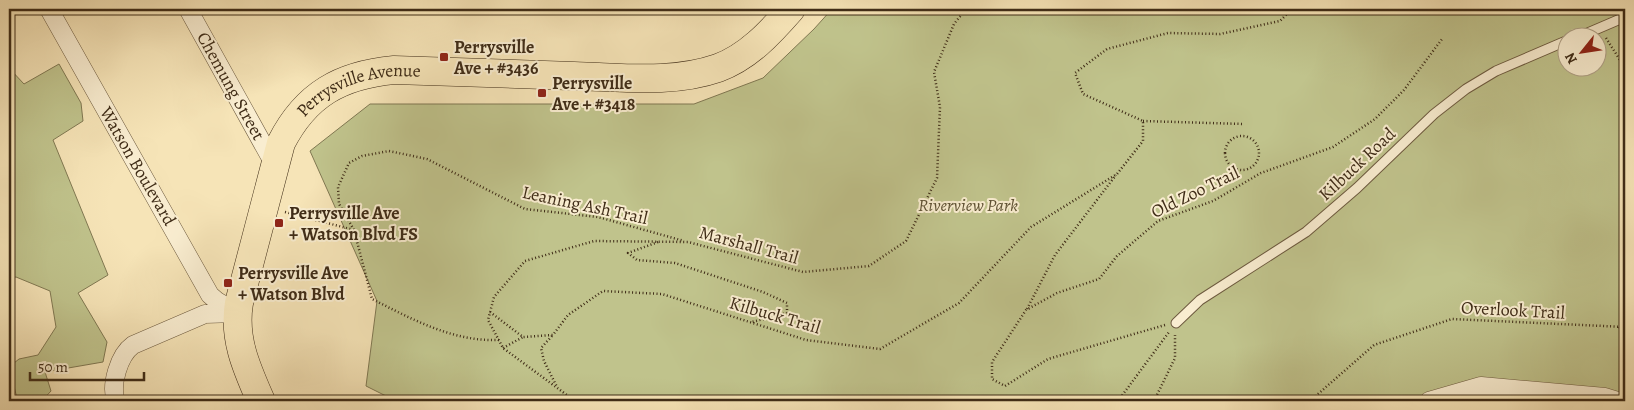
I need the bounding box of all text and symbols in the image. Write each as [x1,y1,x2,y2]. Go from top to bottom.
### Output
street label: Chemung Street [191,28,271,145]
north arrow [1556,28,1606,78]
place label: Perrysville Ave + #3436 [453,35,538,80]
text: N [1560,49,1582,67]
marker: Perrysville Ave + #3436 [438,51,450,63]
street label: Perrysville Avenue [291,58,421,122]
place label: Perrysville Ave + #3418 [551,71,635,116]
marker: Perrysville Ave + #3418 [536,87,548,99]
street label: Watson Boulevard [94,101,182,230]
street label: Kilbuck Road [1313,122,1401,206]
street label: Old Zoo Trail [1147,160,1244,224]
street label: Leaning Ash Trail [520,180,651,230]
park label: Riverview Park [918,193,1018,217]
place label: Perrysville Ave + Watson Blvd FS [289,201,418,246]
marker: Perrysville Ave + Watson Blvd FS [273,217,285,229]
street label: Marshall Trail [697,220,802,270]
place label: Perrysville Ave + Watson Blvd [238,261,349,306]
marker: Perrysville Ave + Watson Blvd [222,277,234,289]
street label: Kilbuck Trail [727,291,824,340]
street label: Overlook Trail [1460,295,1566,325]
scale bar [30,350,144,382]
text: 50 m [38,357,68,377]

